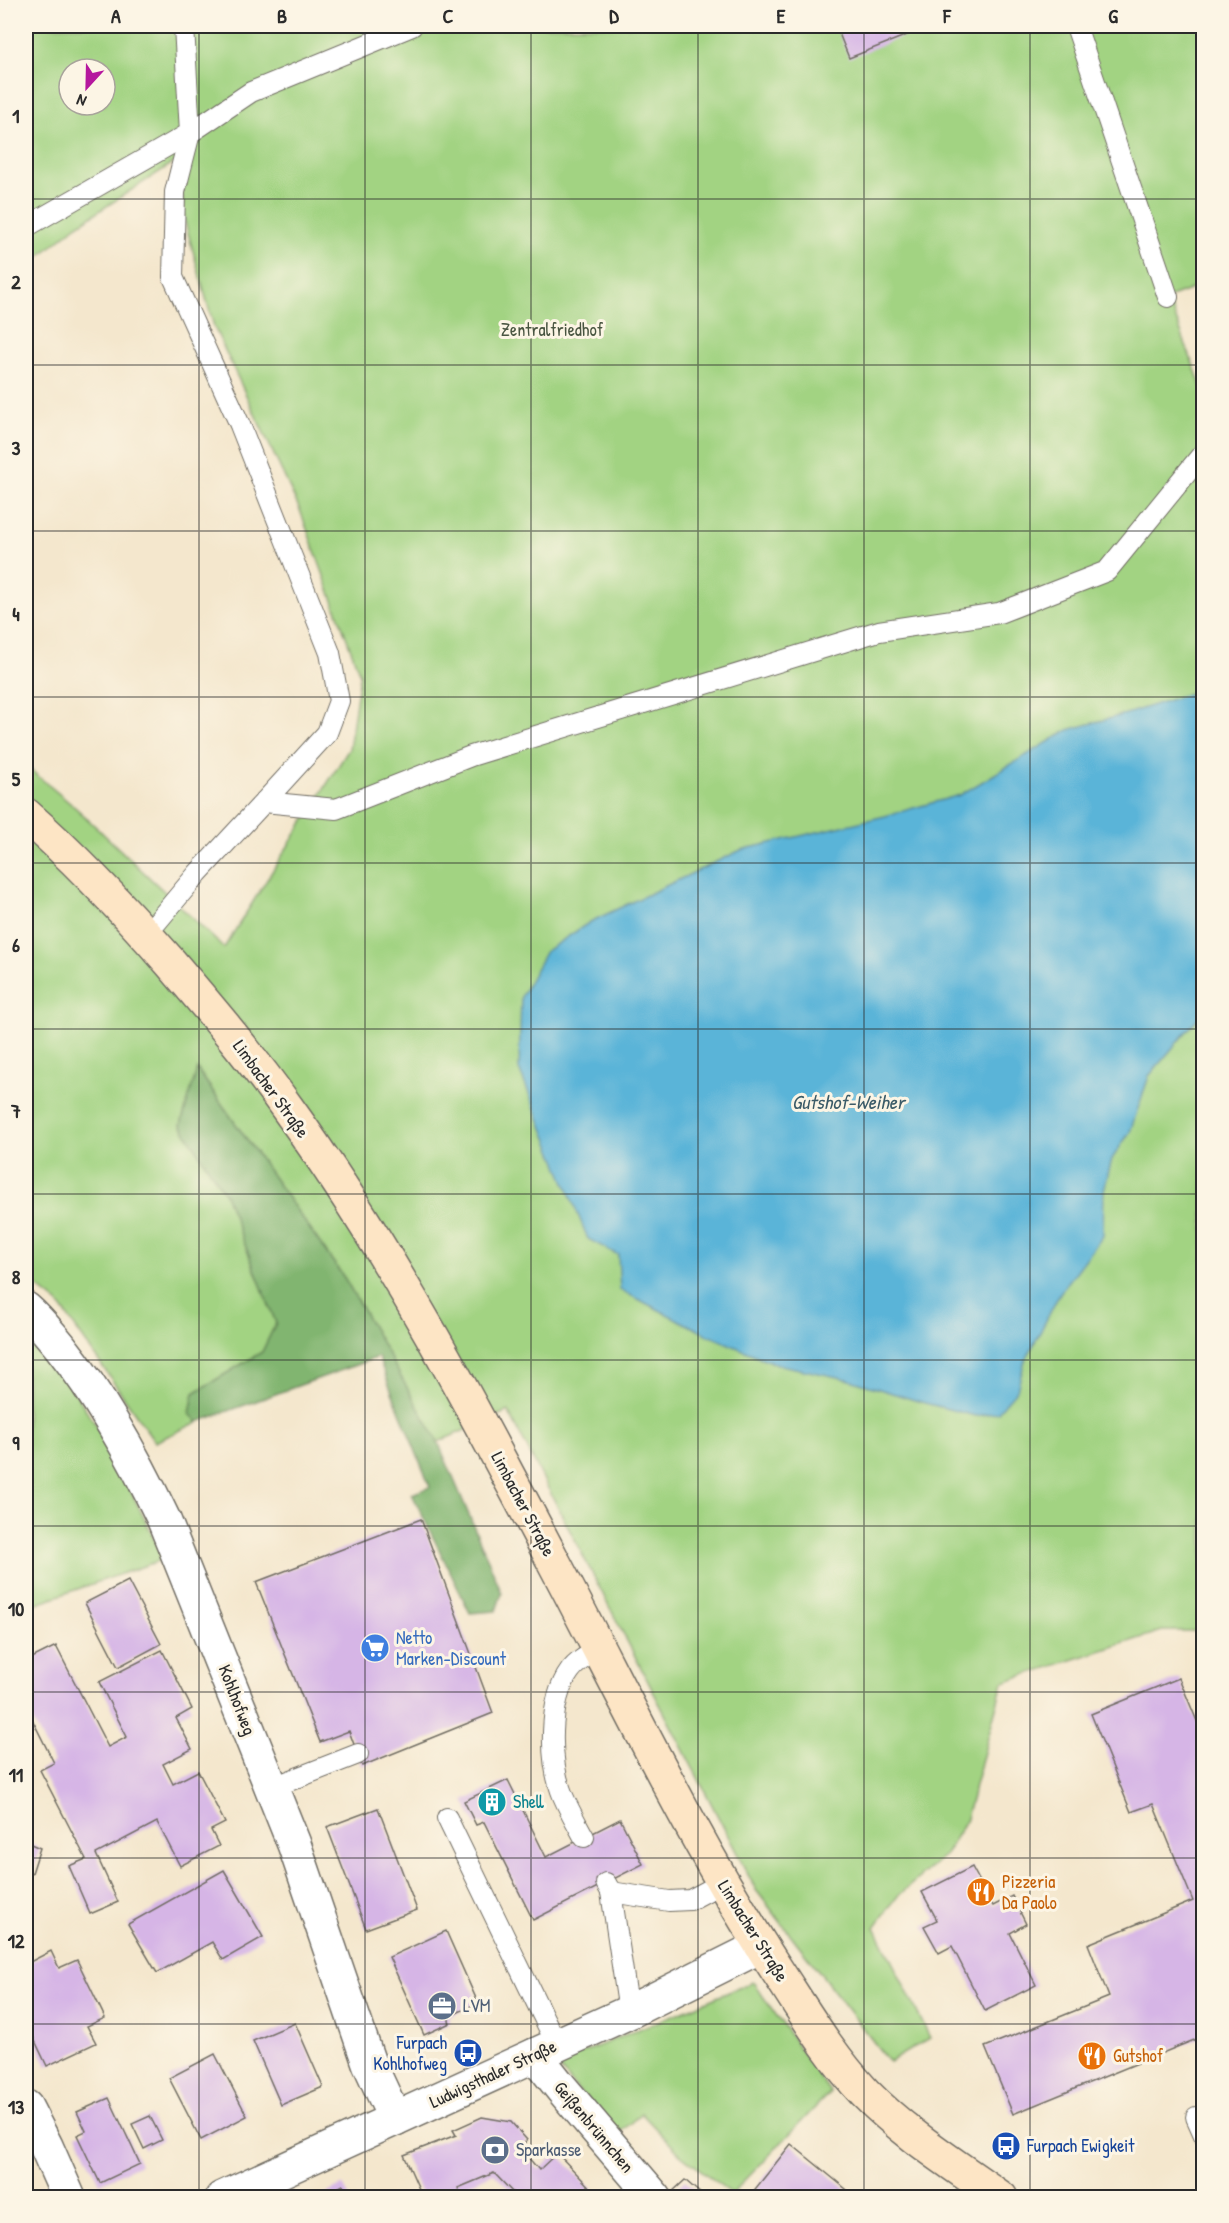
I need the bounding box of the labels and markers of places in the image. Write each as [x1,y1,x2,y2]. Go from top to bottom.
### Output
place label: Netto Marken-Discount [396,1625,507,1671]
supermarket icon: Netto Marken-Discount [359,1632,391,1664]
building icon: Shell [476,1786,508,1818]
place label: Shell [513,1789,544,1814]
place label: Pizzeria Da Paolo [1002,1869,1057,1915]
restaurant icon: Pizzeria Da Paolo [965,1876,997,1908]
office icon: LVM [426,1990,458,2022]
place label: LVM [463,1993,491,2018]
place label: Furpach Kohlhofweg [373,2030,447,2076]
bus stop icon: Furpach Kohlhofweg [452,2037,484,2069]
restaurant icon: Gutshof [1076,2040,1108,2072]
place label: Gutshof [1113,2043,1164,2068]
bus stop icon: Furpach Ewigkeit [990,2130,1022,2162]
place label: Furpach Ewigkeit [1026,2133,1135,2158]
bank icon: Sparkasse [479,2134,511,2166]
place label: Sparkasse [516,2137,582,2162]

